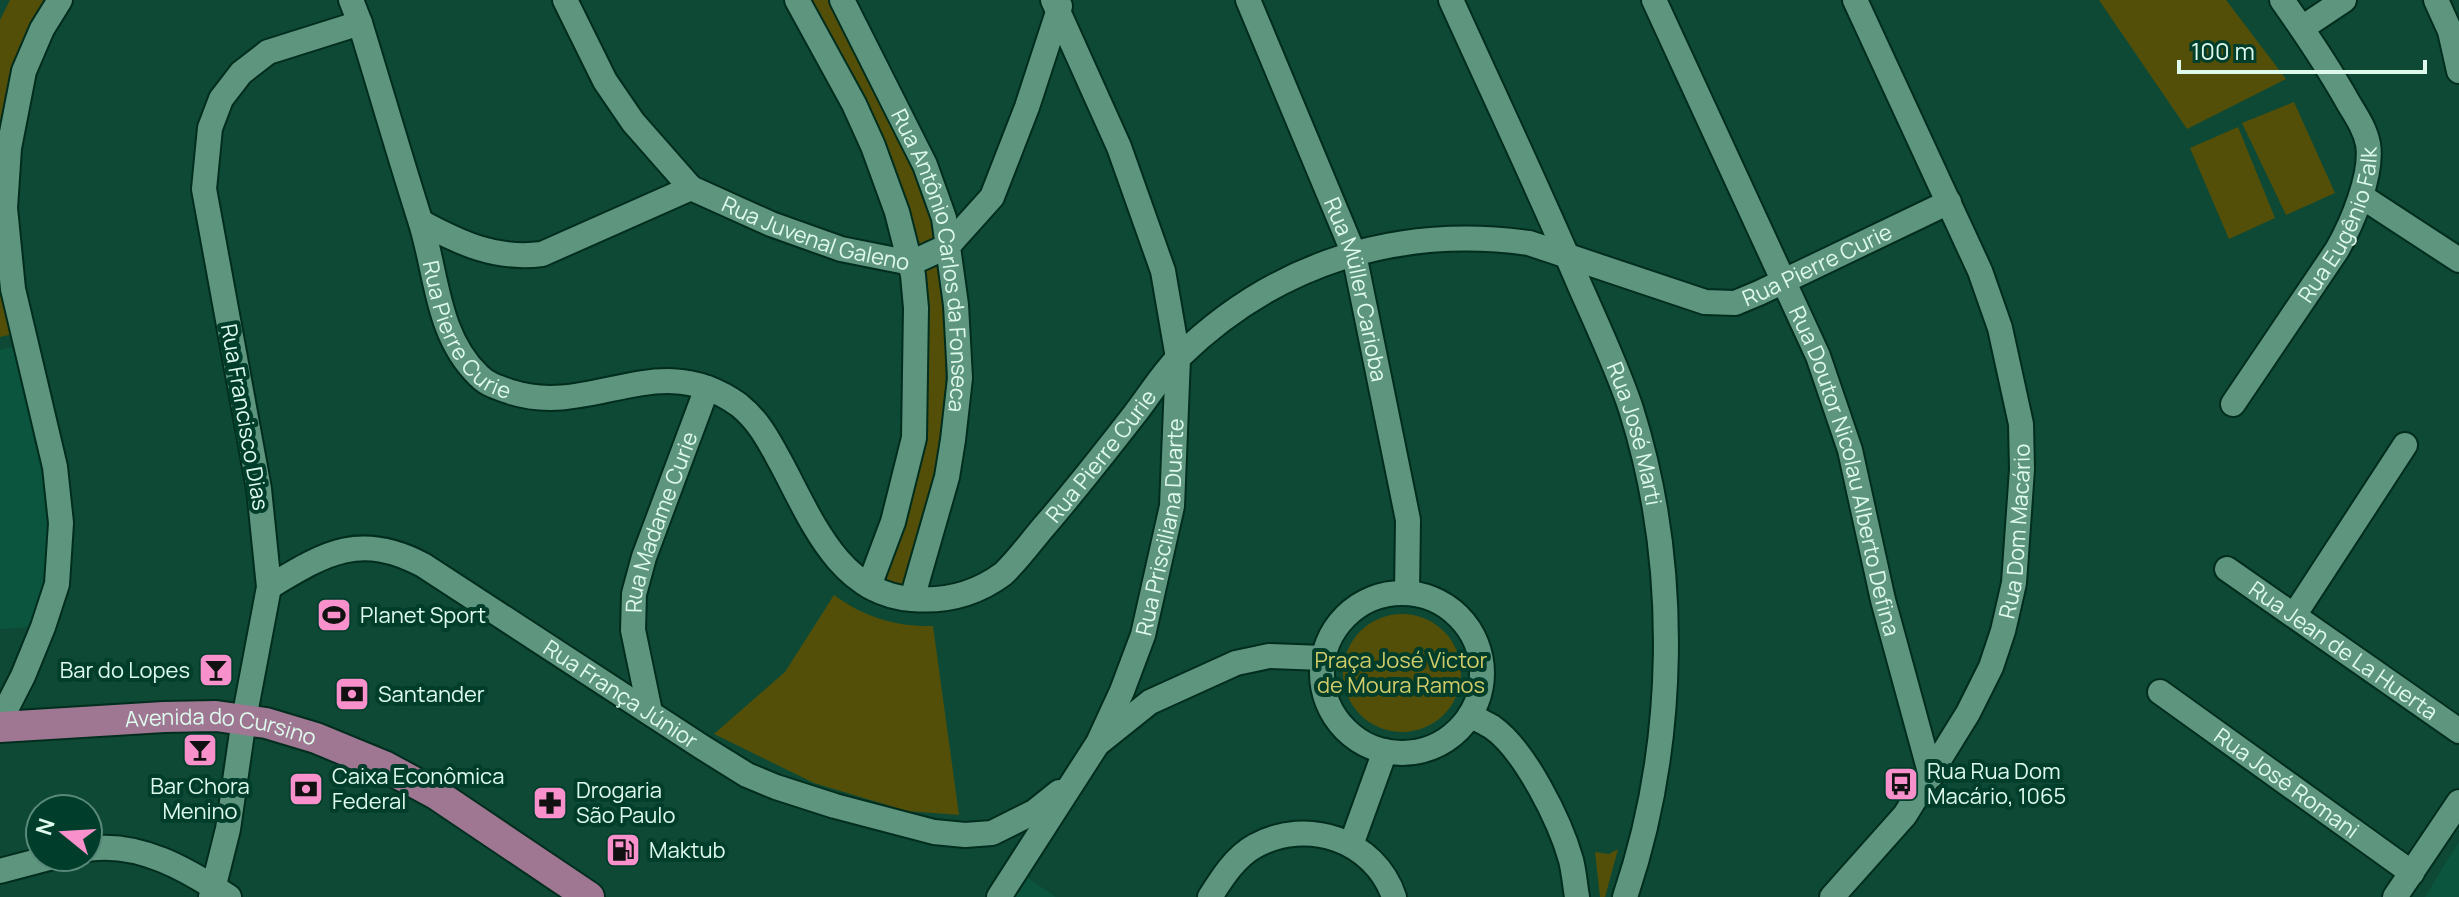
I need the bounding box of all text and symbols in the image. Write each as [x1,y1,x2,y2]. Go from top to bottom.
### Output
scale bar [2179,24,2425,74]
text: 100 m [2191,34,2255,67]
street label: Rua Antônio Carlos da Fonseca [884,104,975,414]
street label: Rua Eugênio Falk [2291,146,2384,309]
street label: Rua Juvenal Galeno [717,189,912,277]
street label: Rua Müller Carioba [1317,193,1395,384]
street label: Rua Pierre Curie [1738,216,1897,313]
street label: Rua Pierre Curie [416,258,515,406]
street label: Rua Doutor Nicolau Alberto Defina [1782,301,1907,639]
street label: Rua Francisco Dias [214,321,276,513]
street label: Rua José Marti [1600,357,1669,508]
street label: Rua Pierre Curie [1039,383,1163,529]
street label: Rua Prisciliana Duarte [1128,418,1191,638]
street label: Rua Madame Curie [618,427,705,613]
street label: Rua Dom Macário [1991,443,2037,622]
street label: Rua Jean de La Huerta [2243,574,2444,727]
sports icon: Planet Sport [315,596,353,634]
place label: Planet Sport [360,600,486,630]
street label: Rua França Júnior [538,633,704,755]
park label: Praça José Victor de Moura Ramos [1314,645,1488,700]
bar icon: Bar do Lopes [197,651,235,689]
place label: Bar do Lopes [60,655,190,685]
bank icon: Santander [333,675,371,713]
place label: Santander [378,679,485,709]
street label: Avenida do Cursino [124,701,320,752]
street label: Rua José Romani [2208,721,2365,845]
bar icon: Bar Chora Menino [181,731,219,769]
place label: Rua Rua Dom Macário, 1065 [1927,756,2066,811]
place label: Caixa Econômica Federal [332,761,504,816]
bus stop icon: Rua Rua Dom Macário, 1065 [1882,765,1920,803]
bank icon: Caixa Econômica Federal [287,770,325,808]
place label: Bar Chora Menino [150,771,250,826]
place label: Drogaria São Paulo [576,775,675,830]
pharmacy icon: Drogaria São Paulo [531,784,569,822]
north arrow [24,793,104,873]
text: N [28,815,62,839]
fuel station icon: Maktub [604,831,642,869]
place label: Maktub [649,835,726,865]

